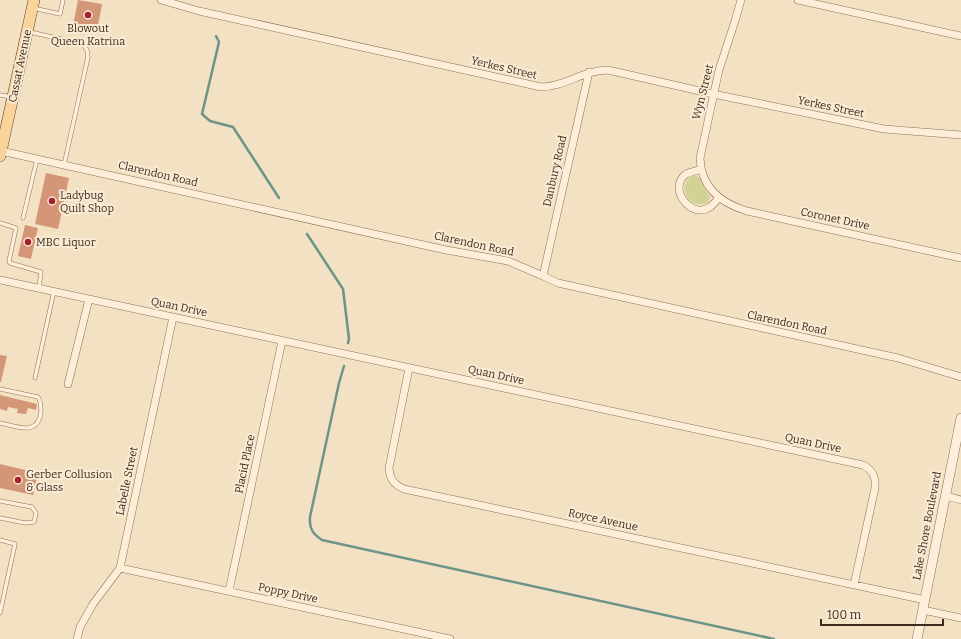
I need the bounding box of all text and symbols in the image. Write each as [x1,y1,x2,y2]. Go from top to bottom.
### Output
marker: Blowout Queen Katrina [83,10,93,20]
place label: Blowout Queen Katrina [51,22,125,48]
street label: Cassat Avenue [6,28,34,104]
street label: Yerkes Street [470,54,538,82]
street label: Wyn Street [690,63,716,121]
street label: Yerkes Street [797,94,865,120]
street label: Danbury Road [540,134,570,208]
street label: Clarendon Road [117,159,200,190]
place label: Ladybug Quilt Shop [60,189,114,215]
marker: Ladybug Quilt Shop [47,196,57,206]
street label: Coronet Drive [799,205,871,233]
street label: Clarendon Road [433,229,516,259]
place label: MBC Liquor [36,236,96,249]
marker: MBC Liquor [23,237,33,247]
street label: Quan Drive [150,295,208,319]
street label: Clarendon Road [746,308,829,338]
street label: Quan Drive [467,363,525,387]
street label: Quan Drive [784,431,842,455]
street label: Placid Place [232,433,258,495]
street label: Labelle Street [113,445,141,517]
place label: Gerber Collusion & Glass [26,468,112,494]
street label: Lake Shore Boulevard [910,470,944,581]
marker: Gerber Collusion & Glass [13,475,23,485]
street label: Royce Avenue [567,506,639,534]
street label: Poppy Drive [257,580,319,606]
scale bar [821,601,943,627]
text: 100 m [827,608,862,622]

